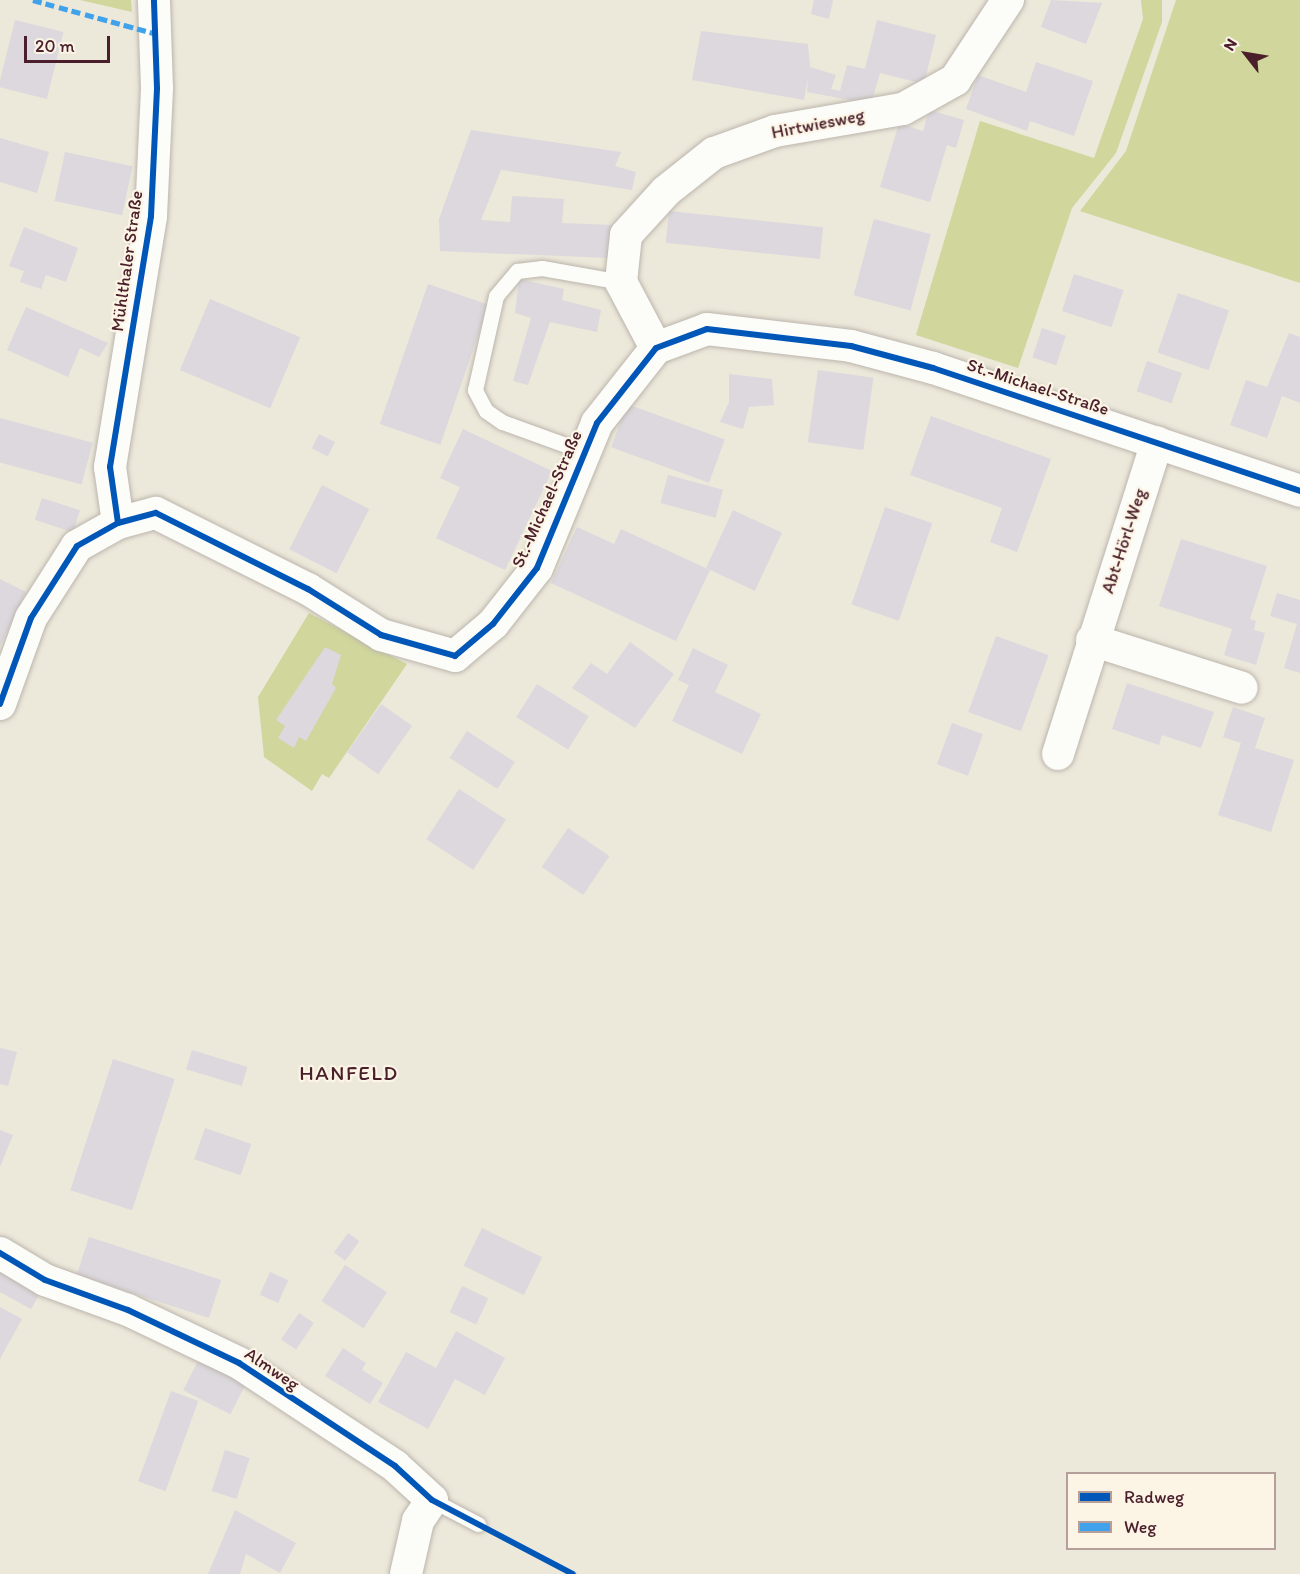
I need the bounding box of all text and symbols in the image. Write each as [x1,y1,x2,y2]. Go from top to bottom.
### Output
scale bar [27,24,112,62]
north arrow [1216,24,1276,84]
text: 20 m [35,35,75,57]
text: N [1219,35,1241,54]
street label: Hirtwiesweg [770,104,866,144]
street label: Mühlthaler Straße [106,189,148,333]
street label: St.-Michael-Straße [964,354,1112,420]
street label: St.-Michael-Straße [507,427,587,571]
street label: Abt-Hörl-Weg [1097,486,1151,596]
district label: HANFELD [300,1060,398,1086]
street label: Almweg [241,1343,303,1395]
legend [1066,1472,1276,1550]
text: Radweg [1124,1486,1184,1508]
text: Weg [1124,1516,1157,1538]

